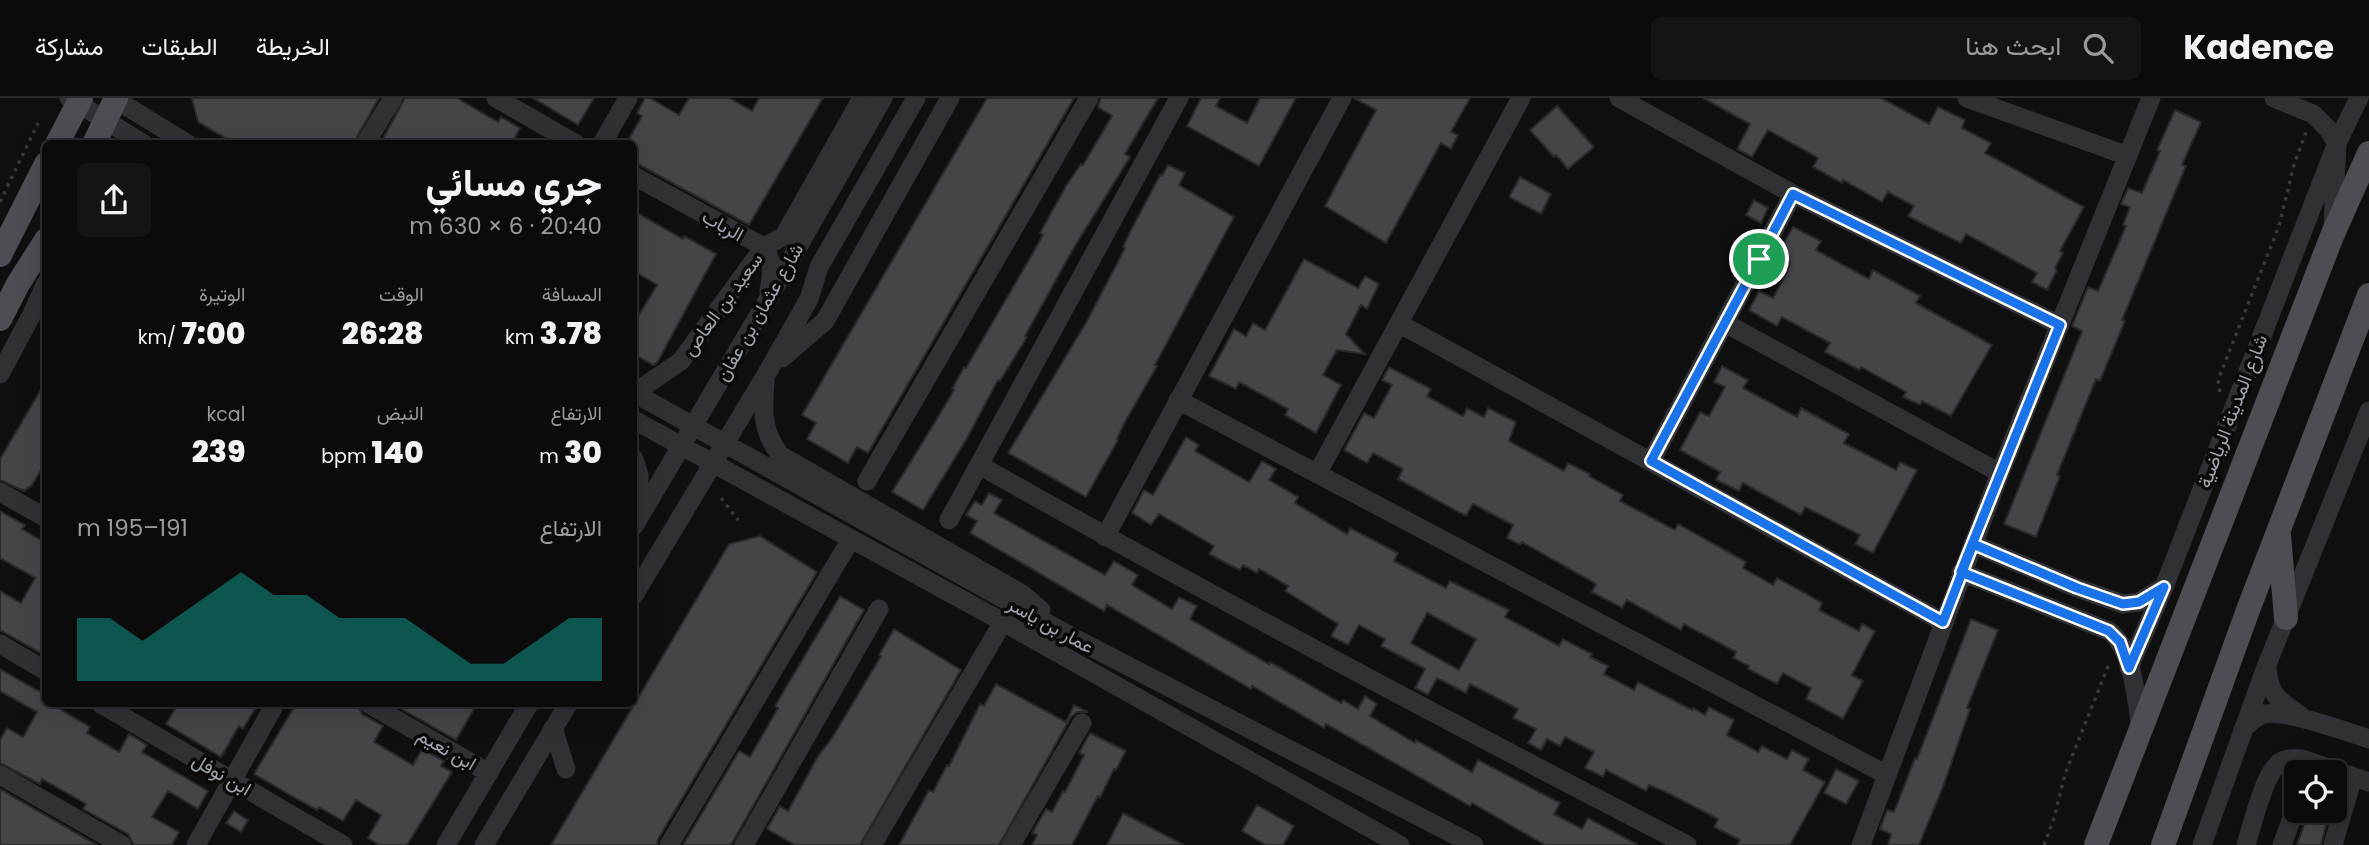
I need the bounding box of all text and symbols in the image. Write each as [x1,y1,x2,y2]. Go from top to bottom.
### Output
search box [1651,17,2141,80]
text: Kadence [2183,24,2334,71]
text: ابحث هنا [1965,28,2061,64]
icon: search [2079,29,2117,67]
text: مشاركة [35,30,103,63]
text: الطبقات [141,30,218,63]
text: الخريطة [256,30,330,63]
text: جري مسائي [425,156,602,209]
button: share [77,163,151,237]
street label: الرباب [697,203,749,248]
text: 20:40 · 6 × 630 m [409,210,602,242]
pin [1729,229,1789,289]
street label: شارع عثمان بن عفان [709,238,810,386]
icon: arrive [1740,240,1778,278]
street label: سعيد بن العاص [676,247,769,361]
text: الوتيرة [199,281,245,308]
text: الوقت [379,281,424,308]
text: المسافة [542,281,602,308]
text: 7:00 [181,312,245,355]
text: 26:28 [342,312,424,355]
text: 3.78 [539,312,602,355]
text: /km [138,324,181,351]
text: km [505,324,539,351]
street label: شارع المدينة الرياضية [2191,331,2274,492]
text: النبض [377,400,424,427]
text: الارتفاع [550,400,602,427]
text: kcal [207,401,245,428]
text: 239 [192,430,245,473]
text: 140 [372,431,424,474]
text: 30 [564,431,602,474]
text: bpm [321,443,372,470]
text: m [539,443,564,470]
text: 191–195 m [77,512,188,544]
text: الارتفاع [540,512,602,544]
street label: عمار بن ياسر [1002,590,1099,660]
street label: ابن نعيم [412,722,481,777]
street label: ابن نوفل [187,747,256,802]
map controls [2284,760,2347,823]
button: locate [2284,760,2347,823]

